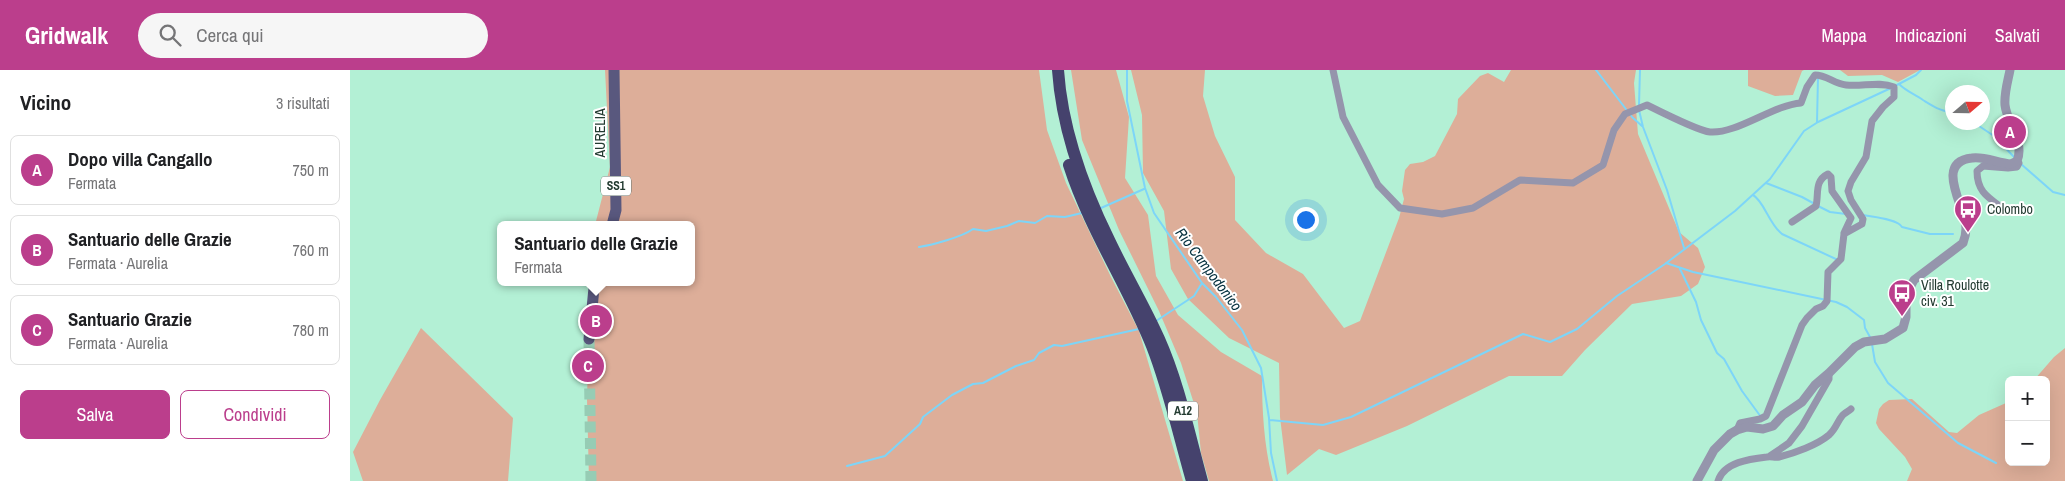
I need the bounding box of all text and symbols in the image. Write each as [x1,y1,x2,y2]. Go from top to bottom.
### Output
search box [138,13,488,58]
text: Gridwalk [25,19,108,51]
icon: search [156,21,184,49]
text: Cerca qui [196,22,264,48]
text: Mappa [1822,23,1867,48]
text: Indicazioni [1895,23,1967,48]
text: Salvati [1995,23,2040,48]
north arrow [1945,85,1990,130]
text: Vicino [20,88,71,117]
text: 3 risultati [276,92,330,114]
street label: AURELIA [591,108,609,159]
pin: A [1994,113,2026,151]
text: Dopo villa Cangallo [68,146,213,172]
text: A [32,159,42,181]
text: 750 m [293,159,329,181]
text: Fermata [68,172,116,194]
road number: SS1 [601,176,631,195]
bus stop icon: Colombo [1953,194,1983,233]
place label: Colombo [1987,200,2033,218]
your location [1293,207,1319,233]
popup [497,221,695,286]
water label: Rio Campodonico [1171,223,1247,315]
text: Santuario delle Grazie [68,226,232,252]
text: Santuario delle Grazie [514,230,678,256]
text: B [32,239,42,261]
text: 760 m [293,239,329,261]
text: Fermata · Aurelia [68,252,168,274]
text: Fermata [514,256,562,278]
place label: Villa Roulotte civ. 31 [1921,276,1989,310]
bus stop icon: Villa Roulotte civ. 31 [1887,278,1917,317]
pin: B [580,302,612,340]
text: Santuario Grazie [68,306,192,332]
text: C [32,319,42,341]
text: 780 m [293,319,329,341]
text: Fermata · Aurelia [68,332,168,354]
pin: C [572,347,604,385]
map controls [2005,376,2050,466]
button: + [2005,376,2050,421]
button: Salva [20,390,170,439]
button: Condividi [180,390,330,439]
road number: A12 [1168,402,1198,421]
button: − [2005,421,2050,466]

